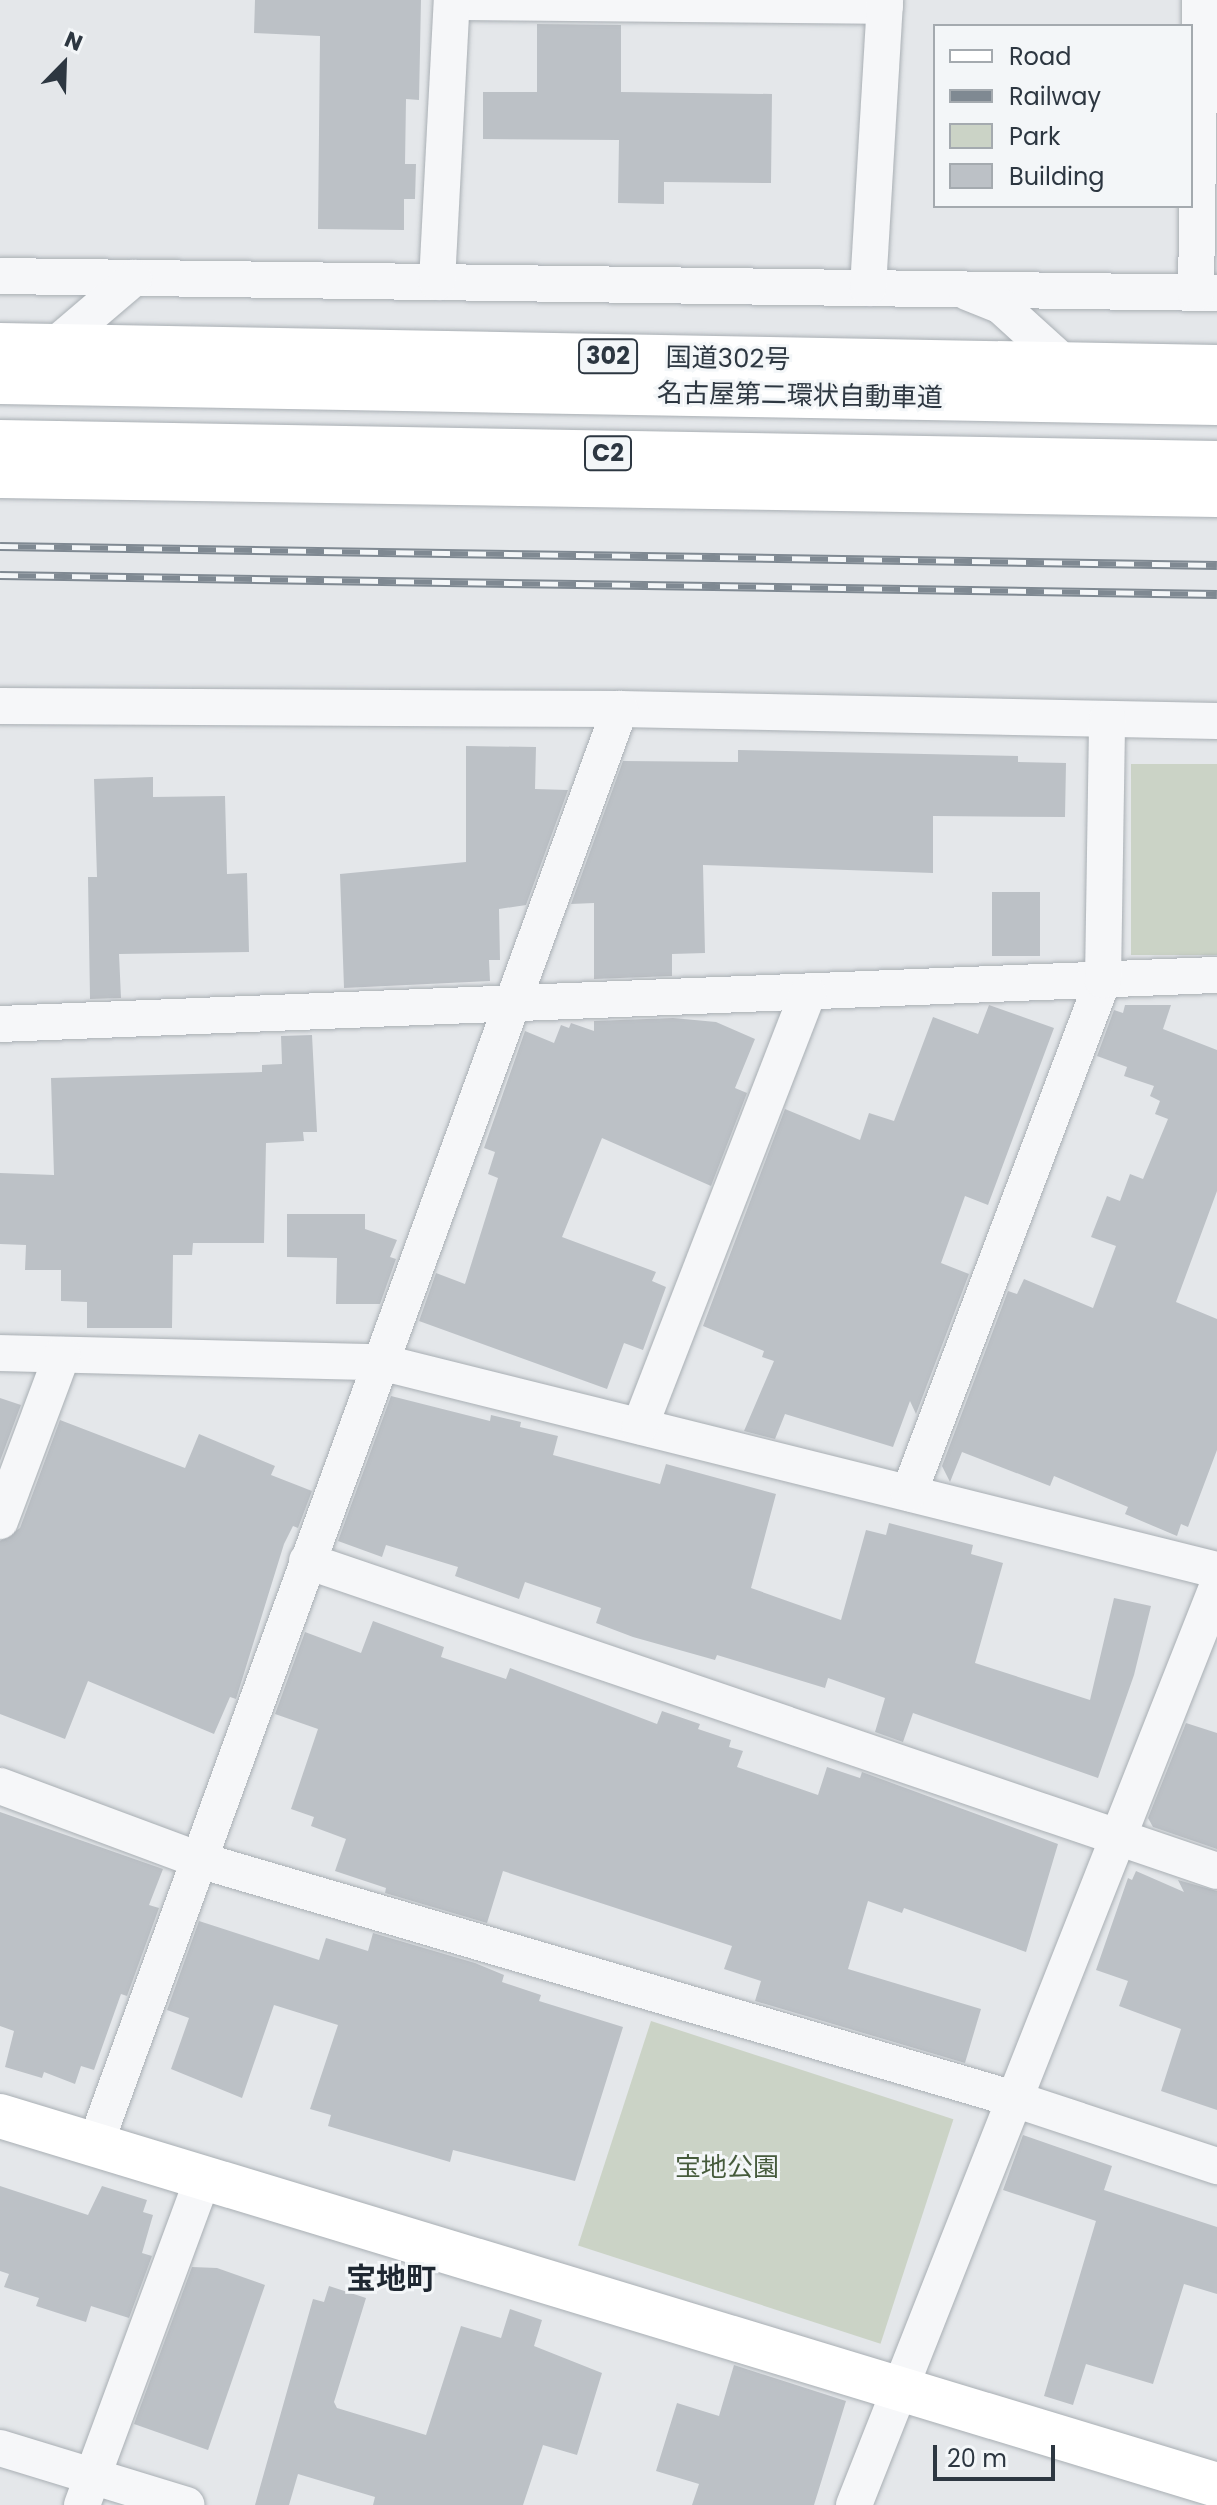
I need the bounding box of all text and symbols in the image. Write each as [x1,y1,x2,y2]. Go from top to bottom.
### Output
north arrow [24,24,104,104]
text: N [60,24,87,59]
legend [933,24,1193,208]
text: Road [1009,40,1071,73]
text: Railway [1009,80,1101,113]
text: Park [1009,120,1060,153]
text: Building [1009,160,1105,193]
road number: 302 [578,336,638,376]
street label: 国道302号 [665,342,791,376]
street label: 名古屋第二環状自動車道 [657,378,943,414]
road number: C2 [584,433,632,473]
park label: 宝地公園 [675,2152,779,2184]
district label: 宝地町 [346,2261,436,2297]
scale bar [937,2429,1059,2479]
text: 20 m [947,2442,1007,2475]

